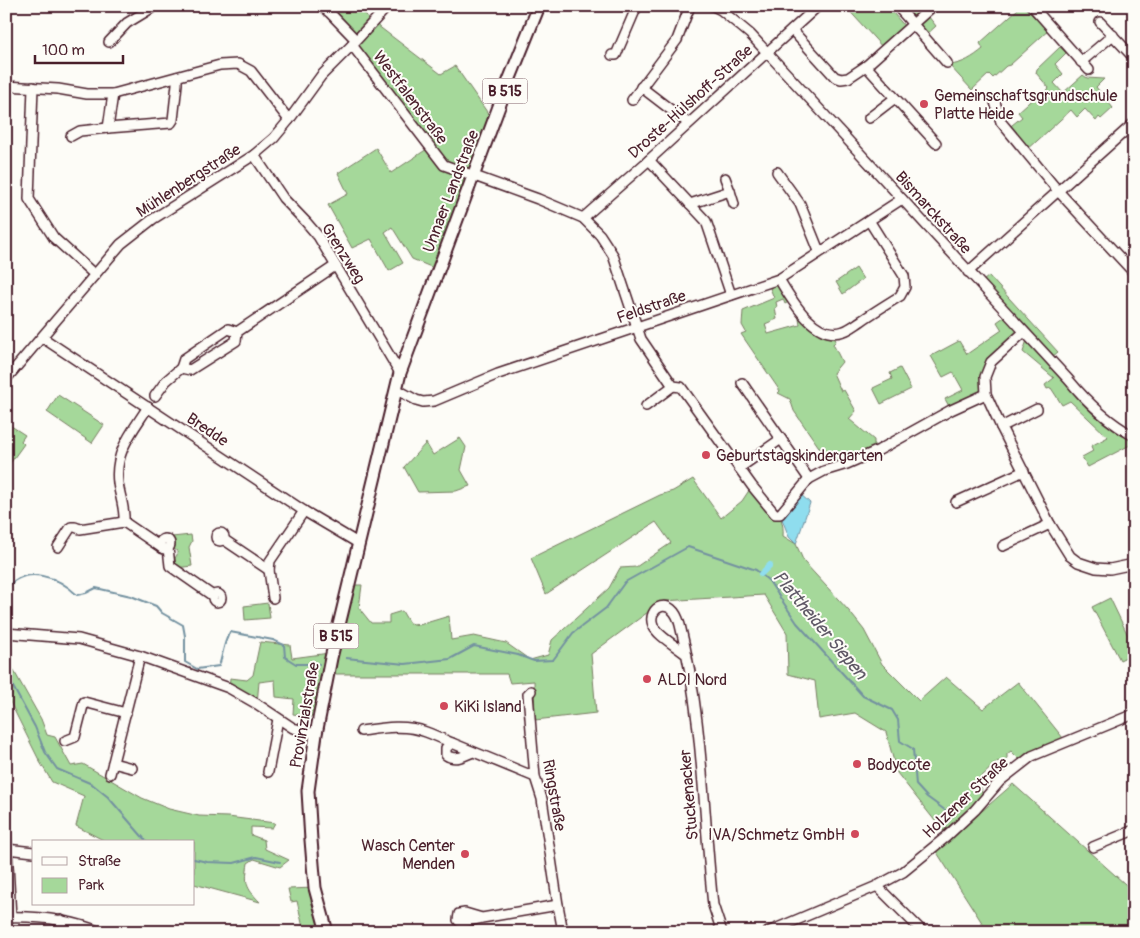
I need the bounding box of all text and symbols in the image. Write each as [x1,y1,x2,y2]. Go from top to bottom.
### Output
scale bar [35,32,122,64]
text: 100 m [42,41,85,60]
street label: Droste-Hülshoff-Straße [624,41,757,163]
street label: Westfalenstraße [369,47,452,148]
road number: B 515 [482,78,528,104]
place label: Gemeinschaftsgrundschule Platte Heide [934,86,1118,124]
marker: Gemeinschaftsgrundschule Platte Heide [918,98,930,110]
street label: Unnaer Landstraße [418,127,484,255]
street label: Mühlenbergstraße [133,140,245,222]
street label: Bismarckstraße [891,167,976,258]
street label: Grenzweg [317,220,370,288]
street label: Feldstraße [614,286,689,328]
street label: Bredde [183,409,232,451]
place label: Geburtstagskindergarten [716,446,883,466]
marker: Geburtstagskindergarten [700,449,712,461]
water label: Plattheider Siepen [767,566,872,685]
road number: B 515 [314,624,358,648]
street label: Provinzialstraße [286,661,324,770]
place label: ALDI Nord [657,670,727,690]
marker: ALDI Nord [641,673,653,685]
place label: KiKi Island [454,697,522,717]
marker: KiKi Island [438,700,450,712]
street label: Stuckenacker [675,748,703,841]
street label: Holzener Straße [919,753,1013,843]
place label: Bodycote [867,755,930,775]
street label: Ringstraße [538,758,570,833]
marker: Bodycote [851,758,863,770]
place label: IVA/Schmetz GmbH [708,825,845,845]
marker: IVA/Schmetz GmbH [849,828,861,840]
place label: Wasch Center Menden [361,836,455,874]
legend [32,840,195,906]
marker: Wasch Center Menden [459,848,471,860]
text: Straße [78,852,121,871]
text: Park [78,876,105,895]

